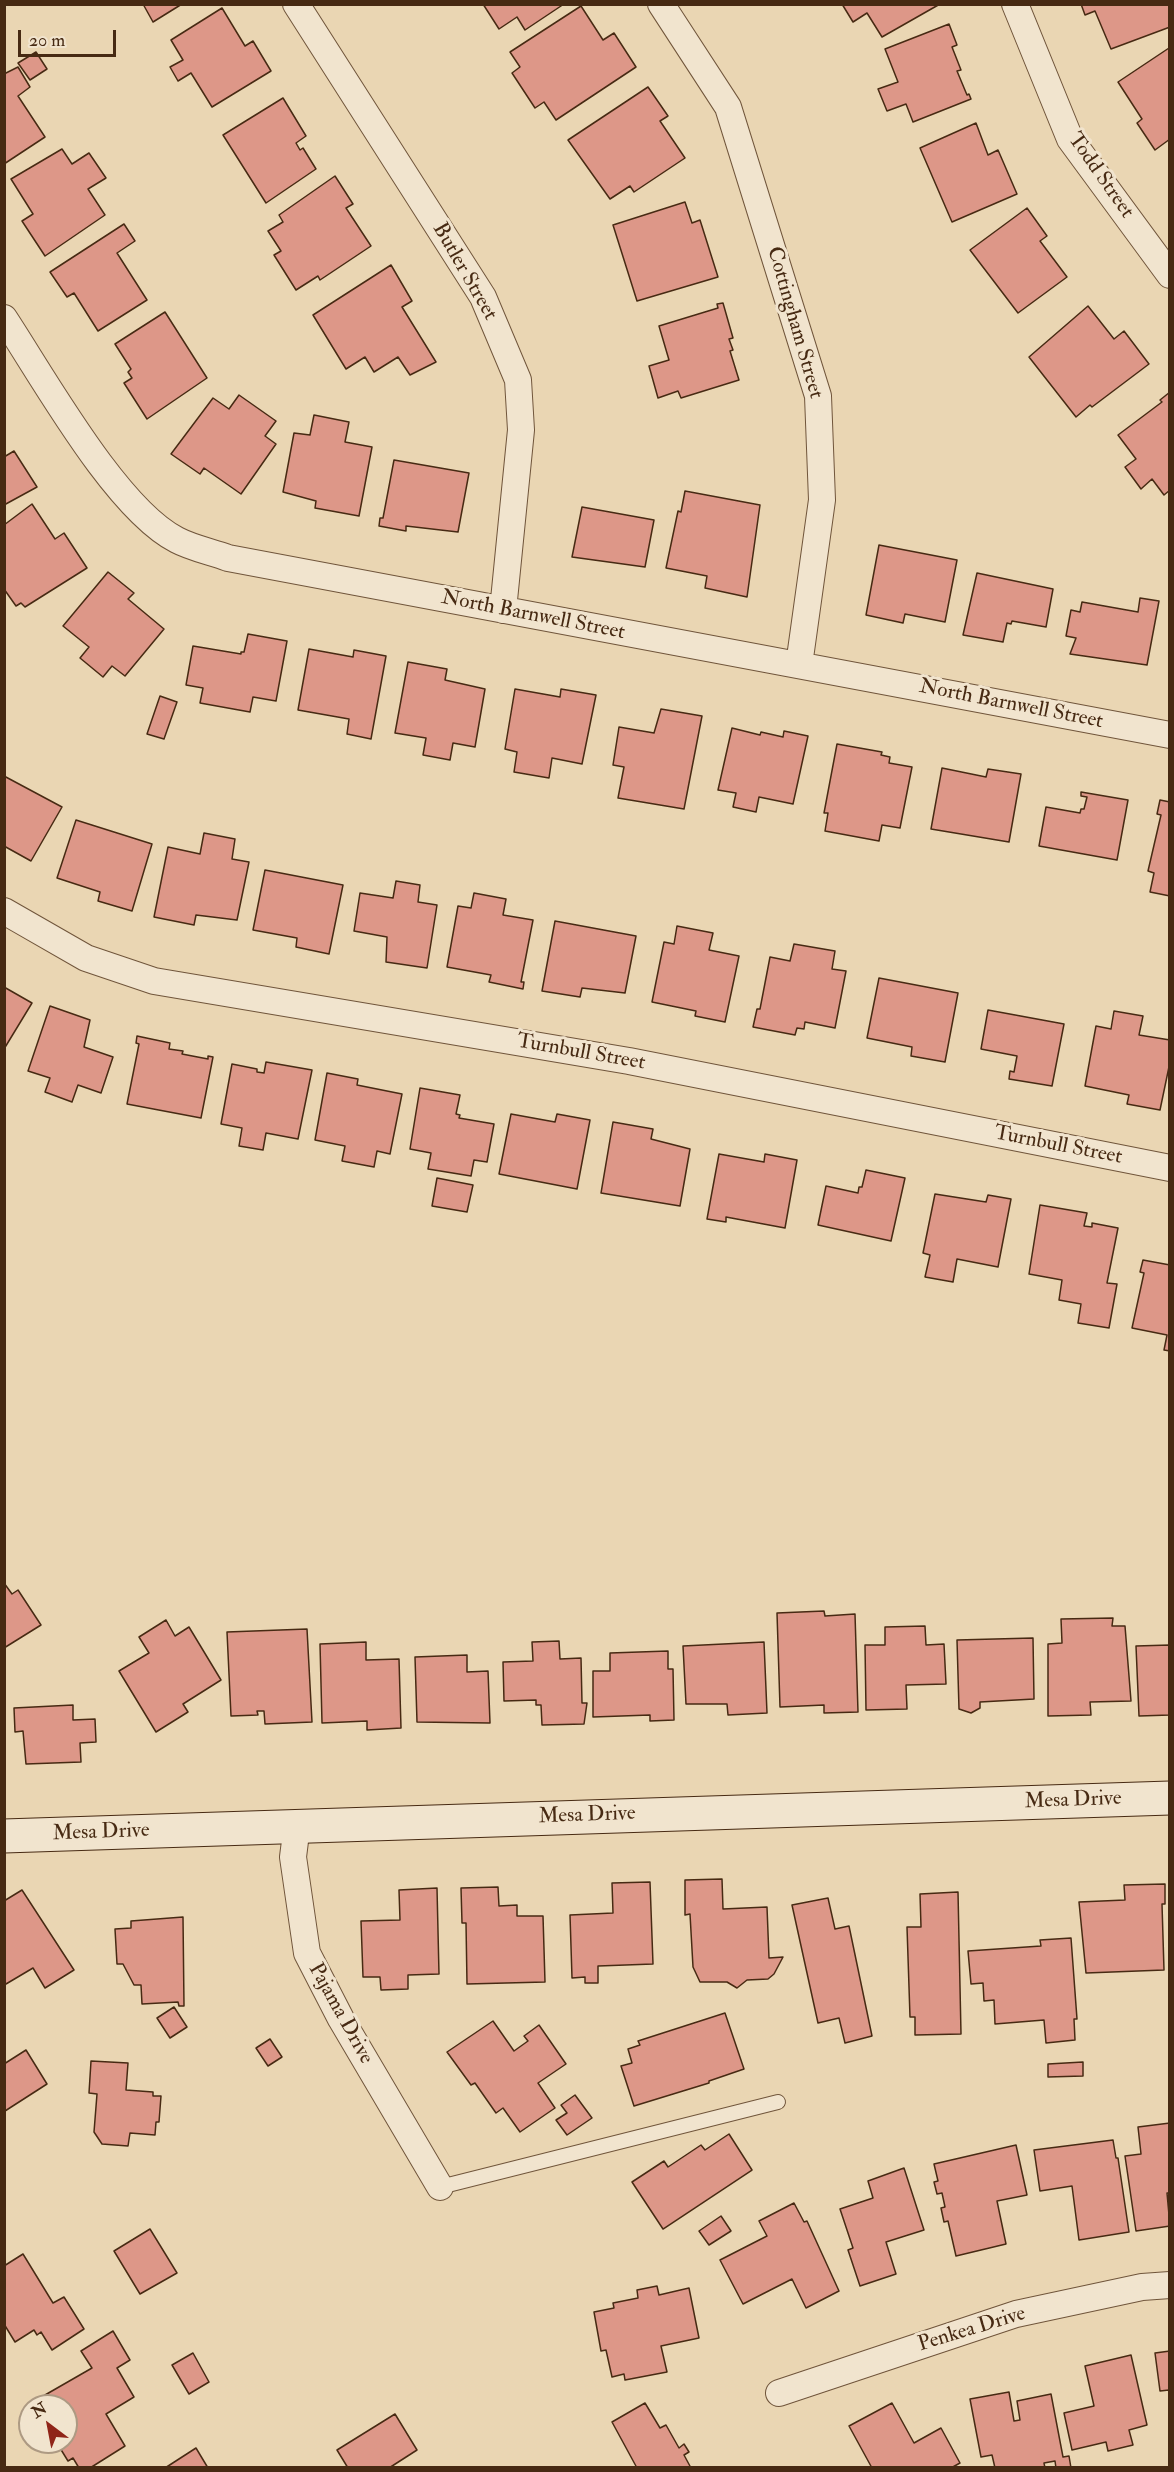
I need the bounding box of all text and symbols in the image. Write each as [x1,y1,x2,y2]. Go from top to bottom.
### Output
scale bar [21,18,118,56]
text: 20 m [29,29,65,52]
street label: Todd Street [1061,128,1139,224]
street label: Butler Street [426,219,502,325]
street label: Cottingham Street [760,244,828,402]
street label: North Barnwell Street [439,586,627,646]
street label: North Barnwell Street [917,675,1105,735]
street label: Turnbull Street [515,1029,647,1077]
street label: Turnbull Street [992,1121,1124,1171]
street label: Mesa Drive [1024,1787,1122,1815]
street label: Mesa Drive [538,1802,636,1830]
street label: Mesa Drive [52,1819,150,1847]
street label: Pajama Drive [302,1959,378,2069]
street label: Penkea Drive [915,2302,1029,2358]
north arrow [18,2394,78,2454]
text: N [28,2398,51,2423]

